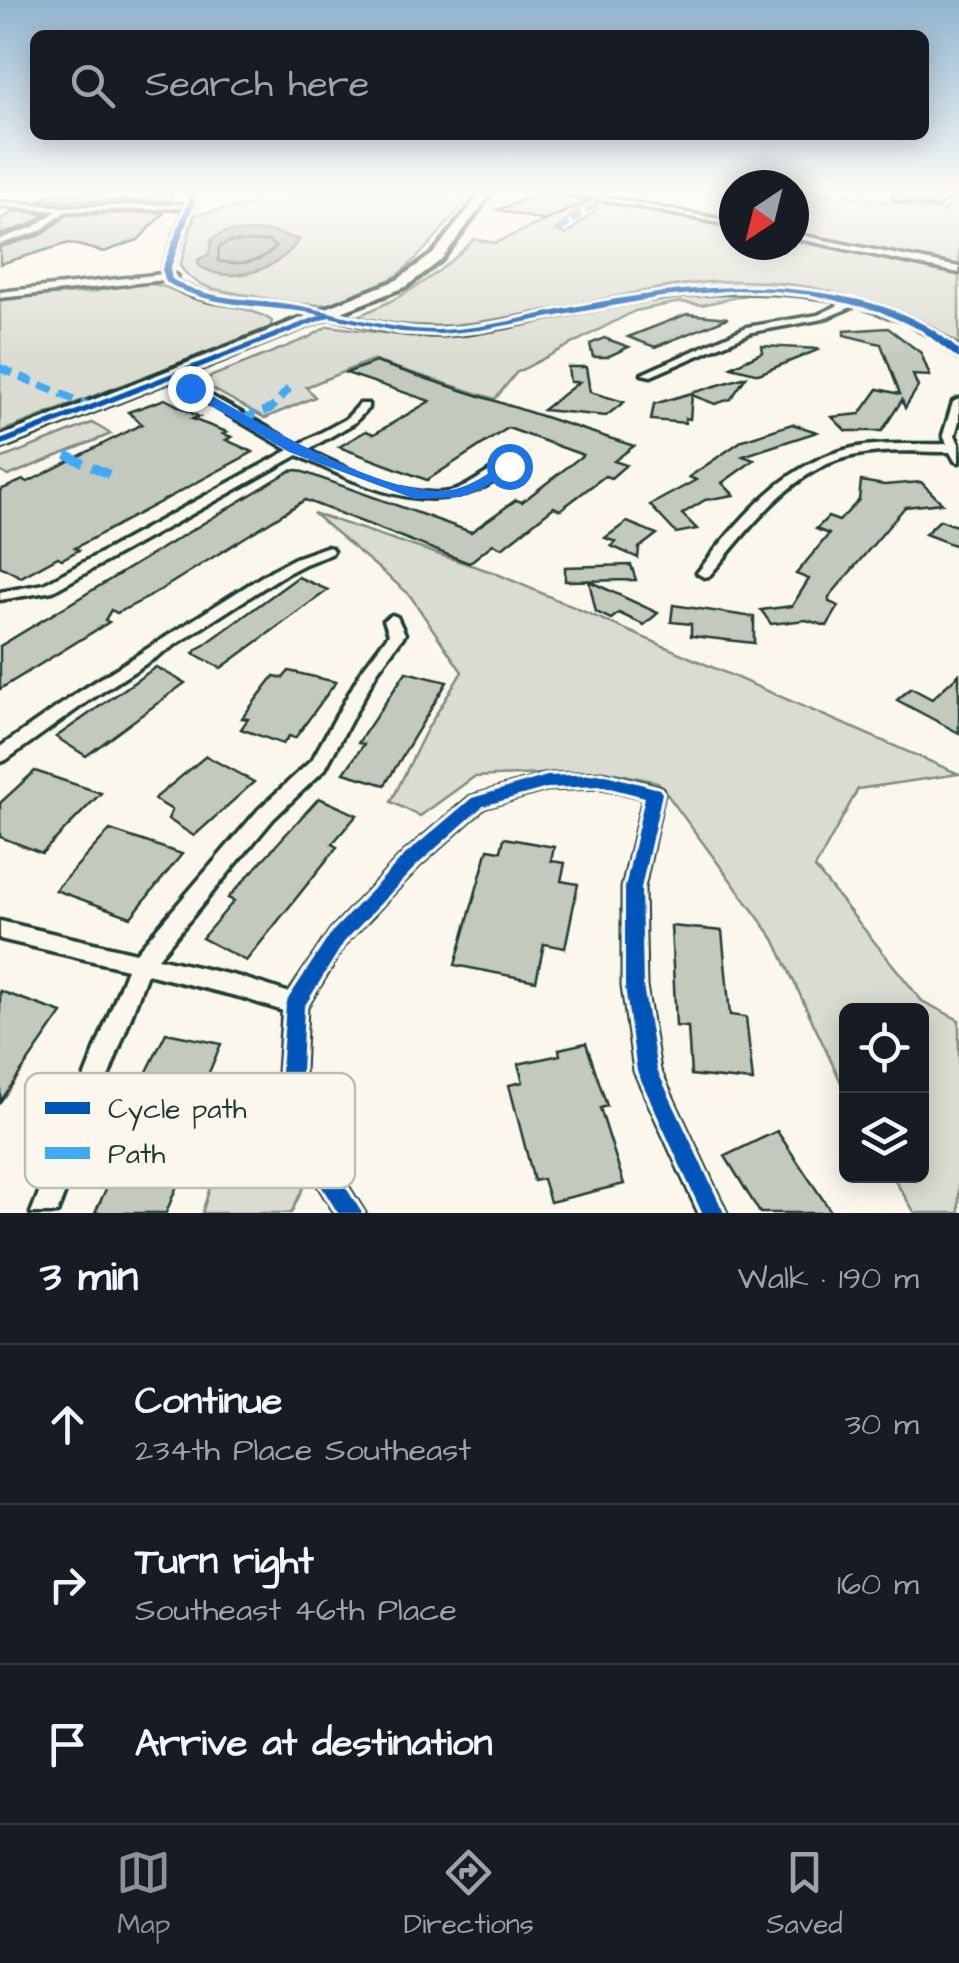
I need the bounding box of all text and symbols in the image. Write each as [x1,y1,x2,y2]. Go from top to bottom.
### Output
search box [30,30,929,140]
icon: search [65,58,120,113]
text: Search here [145,59,369,111]
north arrow [719,170,809,260]
route end [168,366,214,412]
route start [487,444,533,490]
map controls [839,1003,929,1183]
button: locate [839,1003,929,1093]
legend [25,1073,355,1188]
text: Cycle path [108,1090,247,1131]
button: layers [839,1093,929,1183]
text: Path [108,1135,165,1174]
text: 3 min [40,1249,138,1307]
text: Walk · 190 m [738,1256,919,1301]
text: Continue [135,1376,282,1428]
icon: ahead [40,1397,95,1452]
text: 30 m [845,1402,919,1447]
text: 234th Place Southeast [135,1428,471,1473]
text: Turn right [135,1536,314,1588]
icon: right [40,1557,95,1612]
text: 160 m [837,1562,919,1607]
text: Southeast 46th Place [135,1588,457,1633]
icon: arrive [40,1717,95,1772]
text: Arrive at destination [135,1718,492,1770]
tab: Map [116,1845,171,1944]
tab: Directions [404,1845,534,1944]
tab: Saved [766,1845,843,1944]

